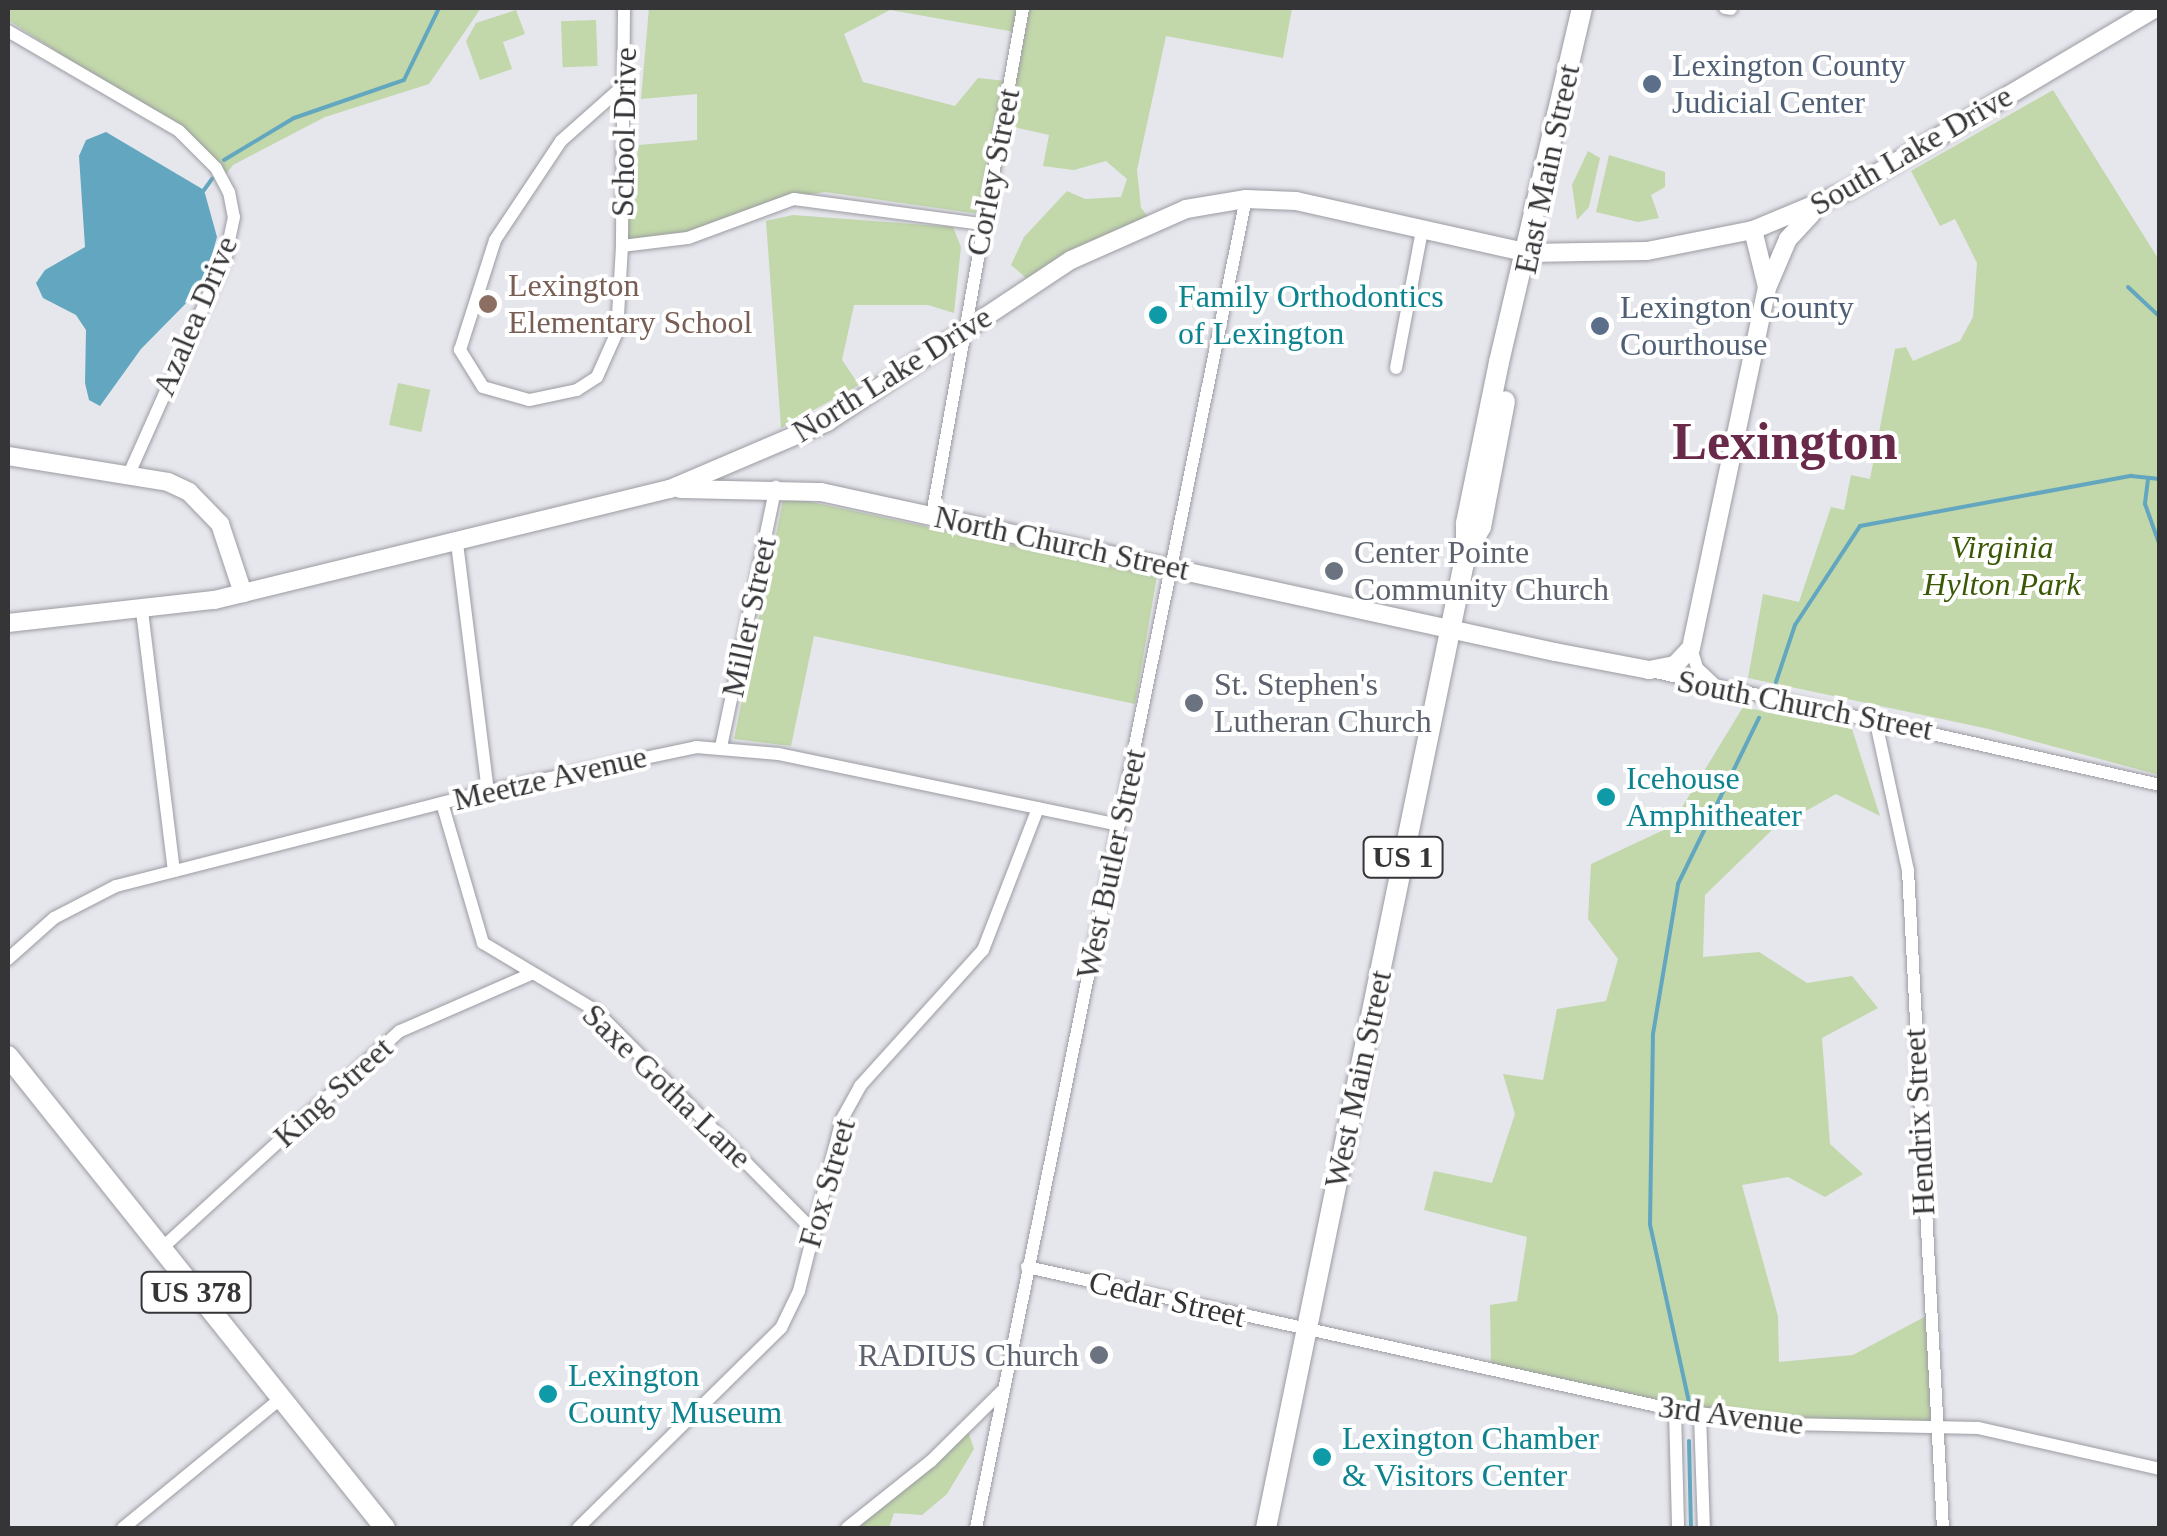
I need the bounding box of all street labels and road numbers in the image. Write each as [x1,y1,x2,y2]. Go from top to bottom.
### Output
street label: School Drive [603,47,645,217]
street label: East Main Street [1506,61,1588,277]
street label: South Lake Drive [1803,76,2019,224]
street label: Corley Street [958,85,1028,259]
street label: Azalea Drive [144,230,246,402]
street label: North Lake Drive [785,297,999,451]
street label: North Church Street [931,497,1193,589]
street label: Miller Street [713,533,785,701]
street label: South Church Street [1674,661,1936,749]
street label: Meetze Avenue [449,737,651,819]
street label: West Butler Street [1068,746,1154,982]
road number: US 1 [1360,832,1446,882]
street label: West Main Street [1316,967,1400,1191]
street label: Saxe Gotha Lane [574,996,760,1176]
street label: Hendrix Street [1895,1027,1943,1217]
street label: King Street [266,1029,400,1155]
street label: Fox Street [790,1114,864,1252]
street label: Cedar Street [1085,1262,1249,1336]
road number: US 378 [138,1267,254,1317]
street label: 3rd Avenue [1655,1387,1807,1443]

